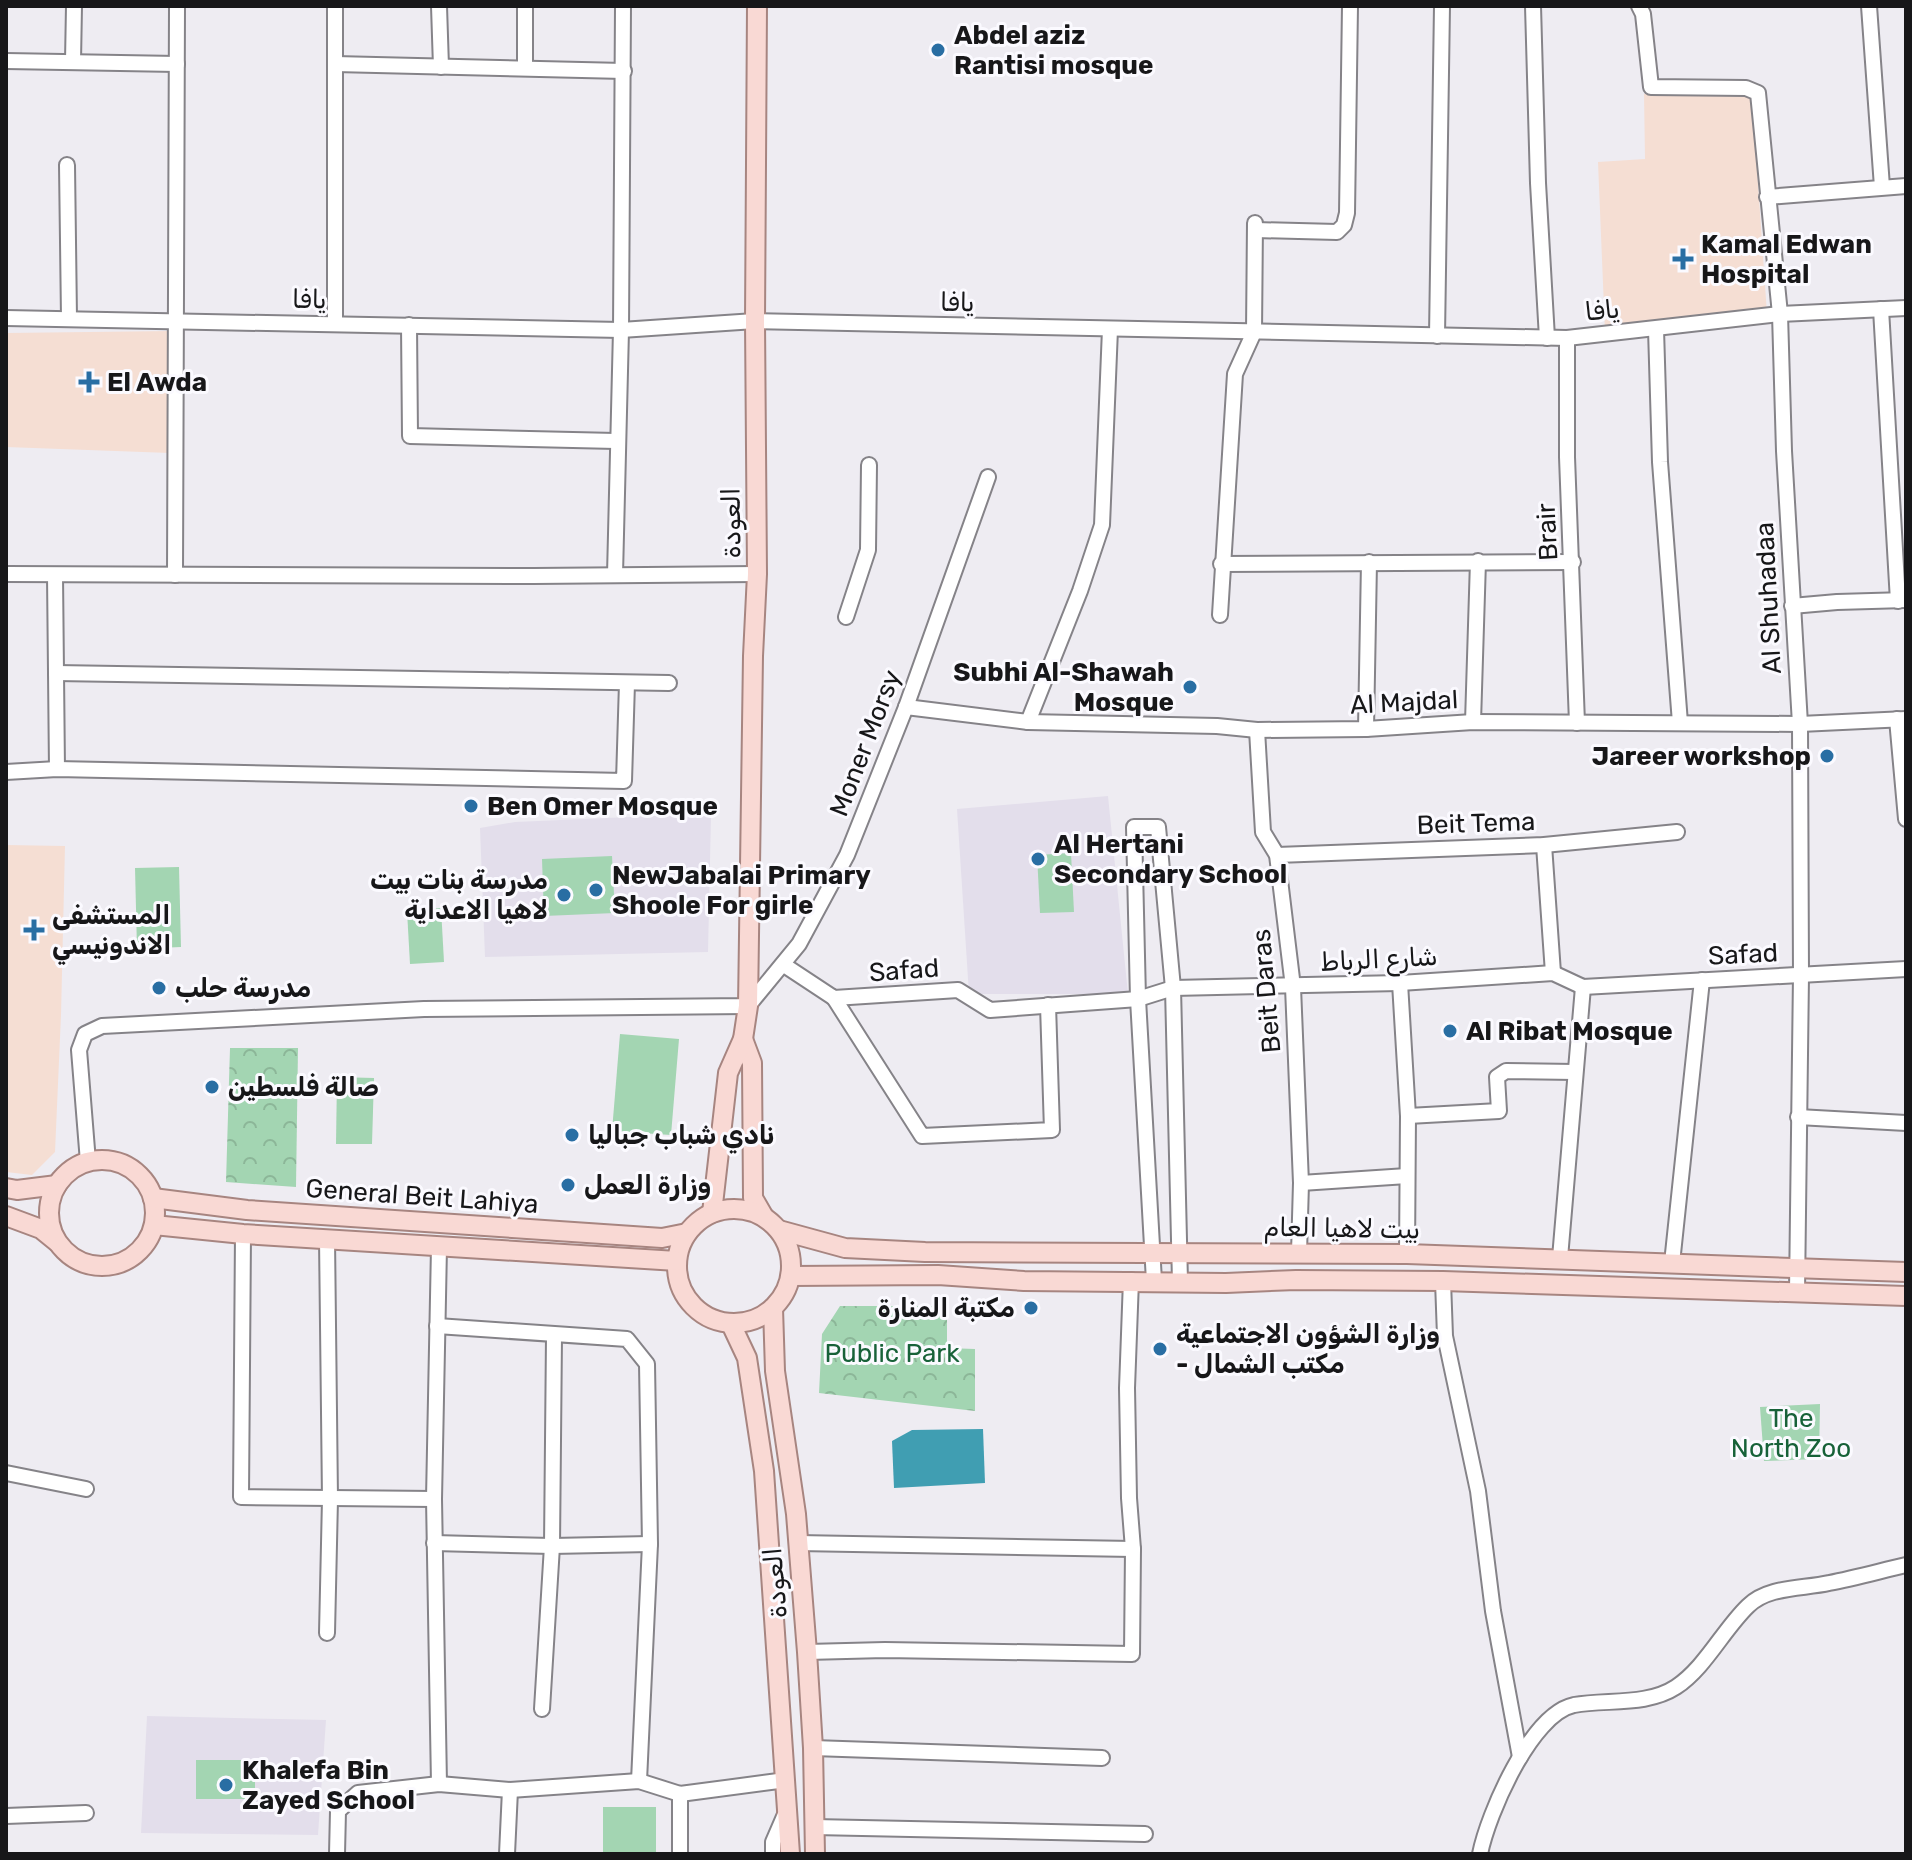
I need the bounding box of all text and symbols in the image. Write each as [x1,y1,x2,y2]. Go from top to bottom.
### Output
place label: Abdel aziz Rantisi mosque [954,20,1153,81]
marker: Abdel aziz Rantisi mosque [929,41,947,59]
place label: Kamal Edwan Hospital [1701,229,1872,290]
marker: Kamal Edwan Hospital [1672,248,1694,270]
street label: يافا [292,284,326,315]
street label: يافا [940,287,974,318]
street label: يافا [1583,293,1621,328]
place label: El Awda [107,367,207,398]
marker: El Awda [78,371,100,393]
street label: العودة [715,487,748,559]
street label: Brair [1531,502,1564,562]
street label: Al Shuhadaa [1749,521,1788,675]
place label: Subhi Al-Shawah Mosque [953,657,1174,718]
street label: Moner Morsy [823,666,908,821]
marker: Subhi Al-Shawah Mosque [1181,678,1199,696]
street label: Al Majdal [1349,684,1459,721]
place label: Jareer workshop [1592,741,1811,772]
marker: Jareer workshop [1818,747,1836,765]
place label: Ben Omer Mosque [487,791,718,822]
marker: Ben Omer Mosque [462,797,480,815]
street label: Beit Tema [1416,806,1536,841]
place label: Al Hertani Secondary School [1054,829,1287,890]
marker: Al Hertani Secondary School [1029,850,1047,868]
place label: NewJabalai Primary Shoole For girle [612,860,871,921]
place label: مدرسة بنات بيت لاهيا الاعداية [370,865,548,926]
marker: NewJabalai Primary Shoole For girle [587,881,605,899]
marker: مدرسة بنات بيت لاهيا الاعداية [555,886,573,904]
place label: المستشفى الاندونيسي [52,900,171,965]
marker: المستشفى الاندونيسي [23,919,45,941]
street label: Beit Daras [1246,928,1287,1054]
street label: Safad [1707,937,1779,972]
street label: شارع الرباط [1320,941,1439,980]
street label: Safad [868,953,940,988]
place label: مدرسة حلب [175,973,311,1004]
marker: مدرسة حلب [150,979,168,997]
place label: Al Ribat Mosque [1466,1016,1673,1047]
marker: Al Ribat Mosque [1441,1022,1459,1040]
place label: صالة فلسطين [228,1072,379,1103]
marker: صالة فلسطين [203,1078,221,1096]
place label: نادي شباب جباليا [588,1120,774,1154]
marker: نادي شباب جباليا [563,1126,581,1144]
place label: وزارة العمل [584,1170,711,1201]
street label: General Beit Lahiya [304,1173,539,1220]
marker: وزارة العمل [559,1176,577,1194]
street label: بيت لاهيا العام [1264,1212,1420,1246]
place label: مكتبة المنارة [877,1293,1015,1324]
marker: مكتبة المنارة [1022,1299,1040,1317]
place label: وزارة الشؤون الاجتماعية - مكتب الشمال [1176,1319,1440,1380]
park label: Public Park [824,1338,960,1369]
marker: وزارة الشؤون الاجتماعية - مكتب الشمال [1151,1340,1169,1358]
park label: The North Zoo [1731,1403,1851,1464]
street label: العودة [757,1546,794,1620]
place label: Khalefa Bin Zayed School [242,1755,415,1816]
marker: Khalefa Bin Zayed School [217,1776,235,1794]

